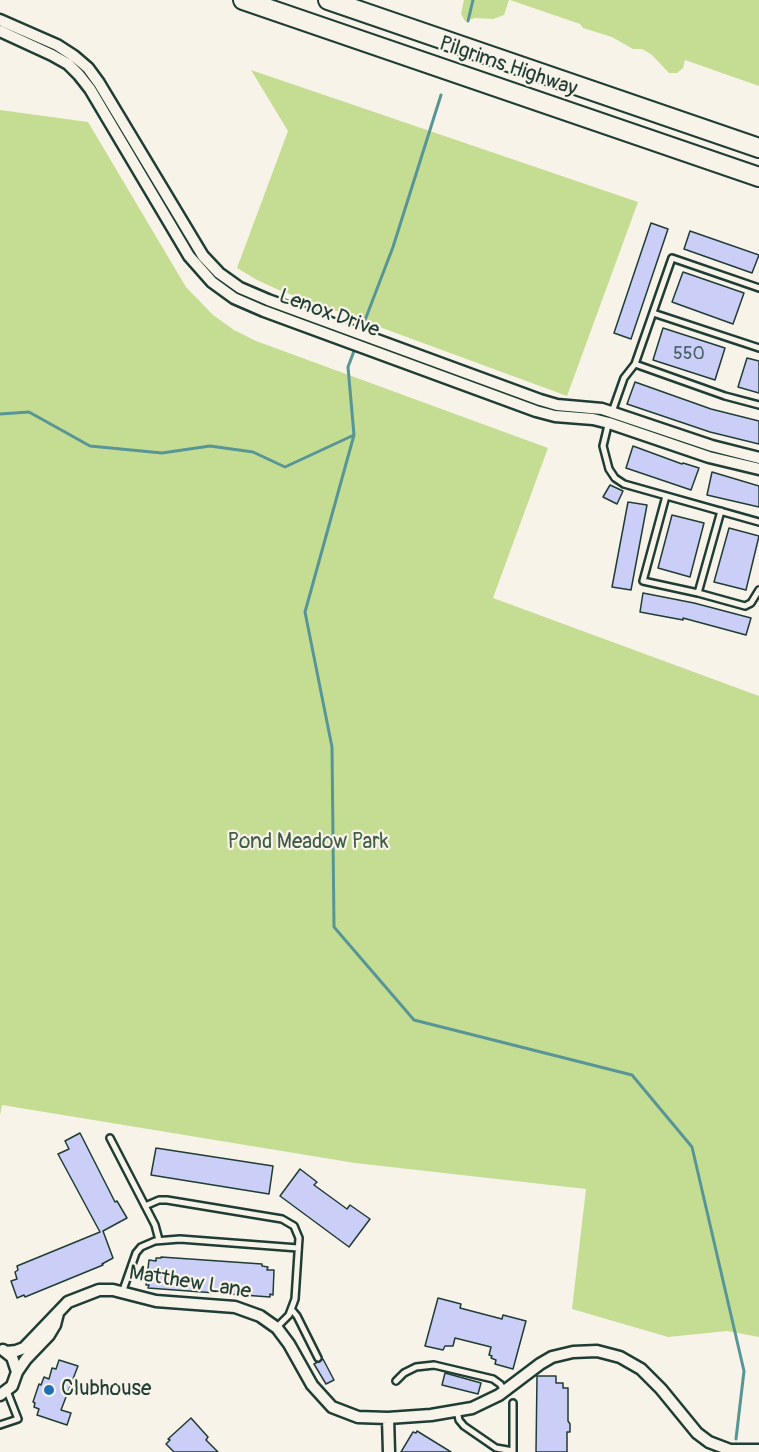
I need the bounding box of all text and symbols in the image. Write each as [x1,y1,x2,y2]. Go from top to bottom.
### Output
street label: Pilgrims Highway [436,32,580,102]
street label: Lenox Drive [275,284,383,344]
house number: 550 [673,343,705,365]
park label: Pond Meadow Park [227,830,389,856]
street label: Matthew Lane [127,1261,253,1305]
place label: Clubhouse [61,1377,151,1403]
marker: Clubhouse [42,1383,56,1397]

